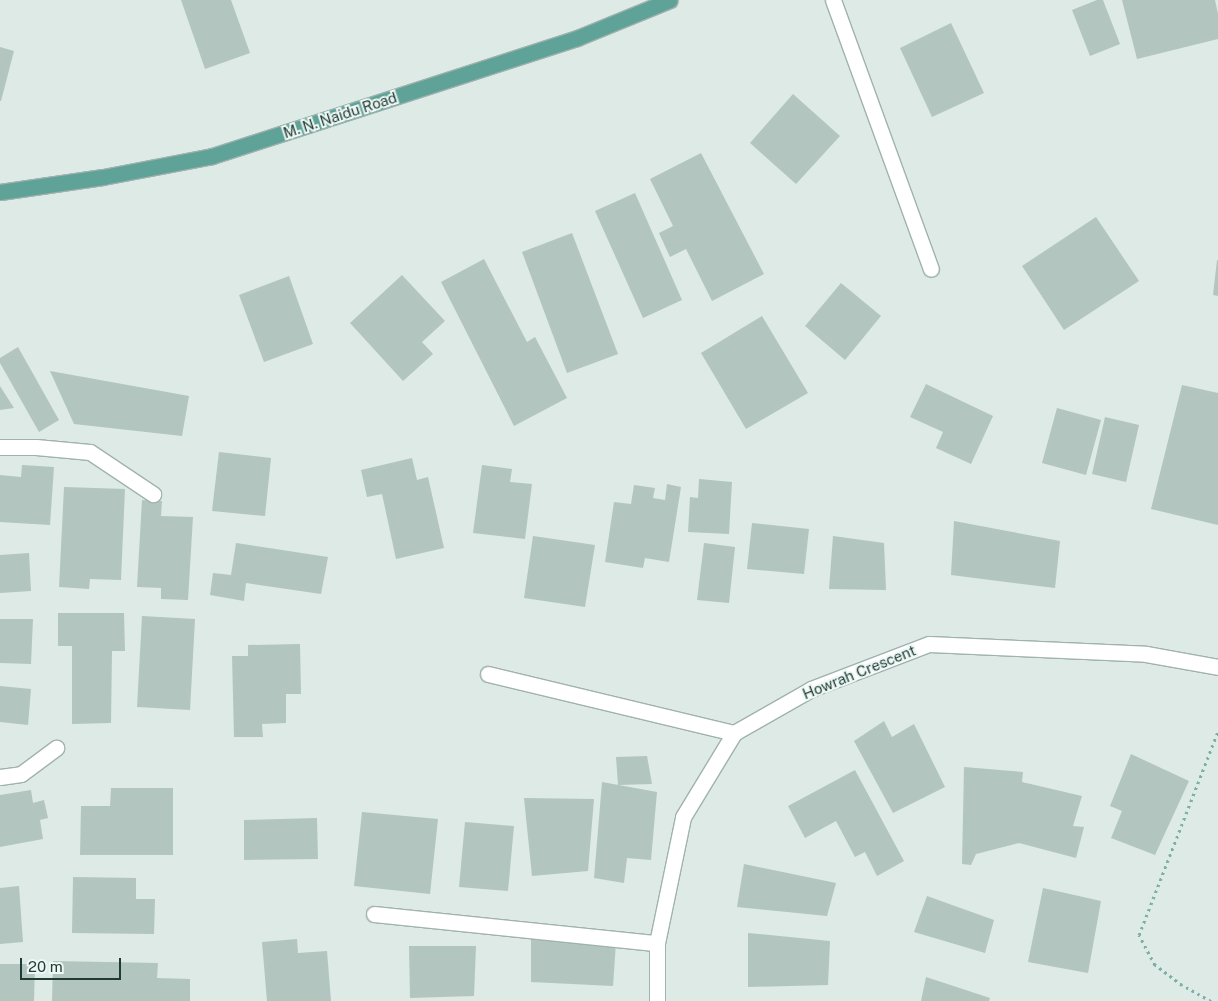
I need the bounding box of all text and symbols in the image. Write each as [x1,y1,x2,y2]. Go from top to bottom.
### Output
street label: M. N. Naidu Road [281,88,399,142]
street label: Howrah Crescent [800,641,918,703]
scale bar [22,948,124,980]
text: 20 m [28,958,63,975]

